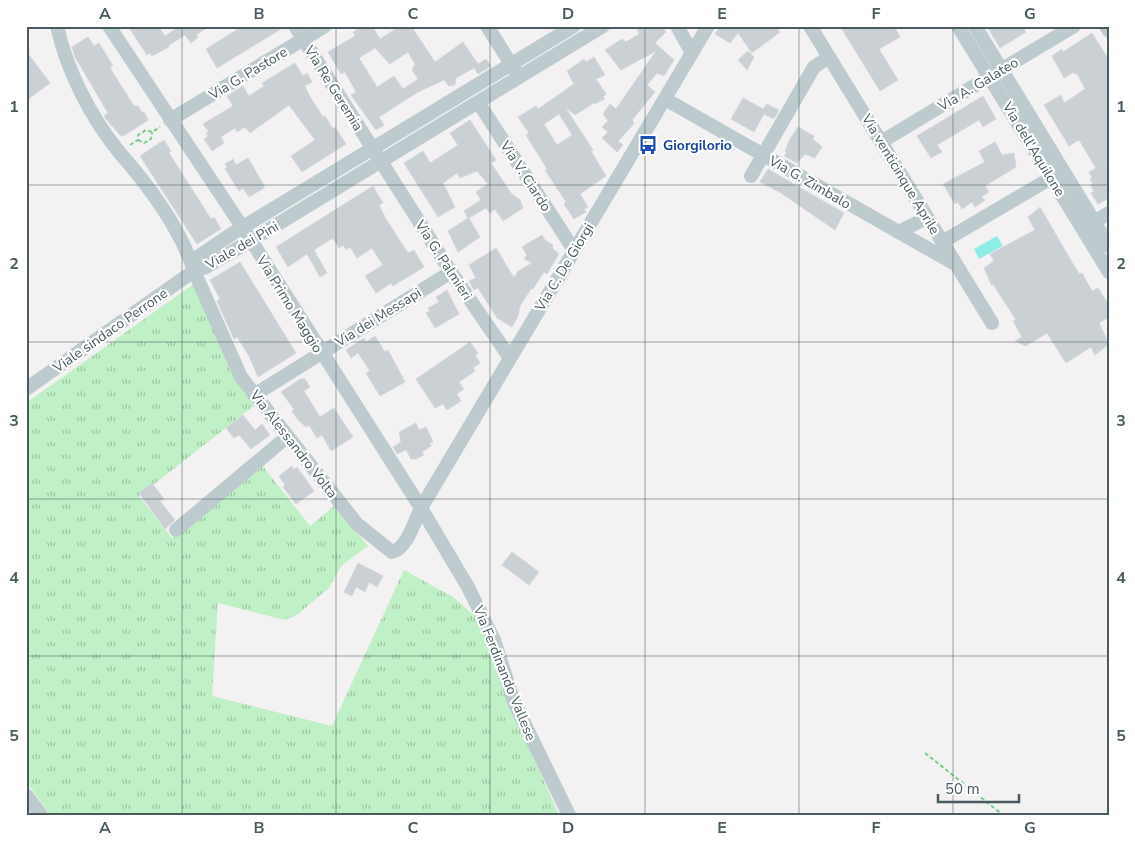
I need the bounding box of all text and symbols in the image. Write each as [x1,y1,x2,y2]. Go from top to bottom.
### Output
text: A [99,3,111,25]
text: B [253,3,265,25]
text: C [408,3,419,25]
text: D [562,3,574,25]
text: E [717,3,727,25]
text: F [872,3,881,25]
text: G [1024,3,1036,25]
street label: Via Re Geremia [299,41,367,134]
street label: Via G. Pastore [205,43,291,105]
street label: Via A. Galateo [934,53,1022,116]
text: 1 [9,96,19,118]
text: 1 [1116,96,1126,118]
street label: Via dell'Aquilone [997,98,1069,200]
street label: Via venticinque Aprile [857,110,944,238]
bus stop icon: Giorgilorio [637,134,659,156]
street label: Via V. Ciardo [495,136,556,215]
place label: Giorgilorio [663,136,732,155]
street label: Via G. Zimbalo [764,151,854,214]
street label: Via G. Palmieri [410,216,477,304]
street label: Viale dei Pini [201,217,282,274]
street label: Via C. De Giorgi [530,220,598,316]
street label: Via Primo Maggio [252,251,327,357]
text: 2 [9,253,19,275]
text: 2 [1116,253,1126,275]
street label: Via dei Messapi [331,283,425,352]
street label: Viale sindaco Perrone [48,284,171,378]
street label: Via Alessandro Volta [245,386,342,502]
text: 3 [9,410,19,432]
text: 3 [1116,410,1126,432]
text: 4 [9,567,19,589]
text: 4 [1116,567,1126,589]
street label: Via Ferdinando Vallese [468,602,540,744]
text: 5 [9,725,19,747]
text: 5 [1116,725,1126,747]
scale bar [938,771,1019,803]
text: 50 m [945,779,980,799]
text: A [99,817,111,839]
text: B [253,817,265,839]
text: C [408,817,419,839]
text: D [562,817,574,839]
text: E [717,817,727,839]
text: F [872,817,881,839]
text: G [1024,817,1036,839]

